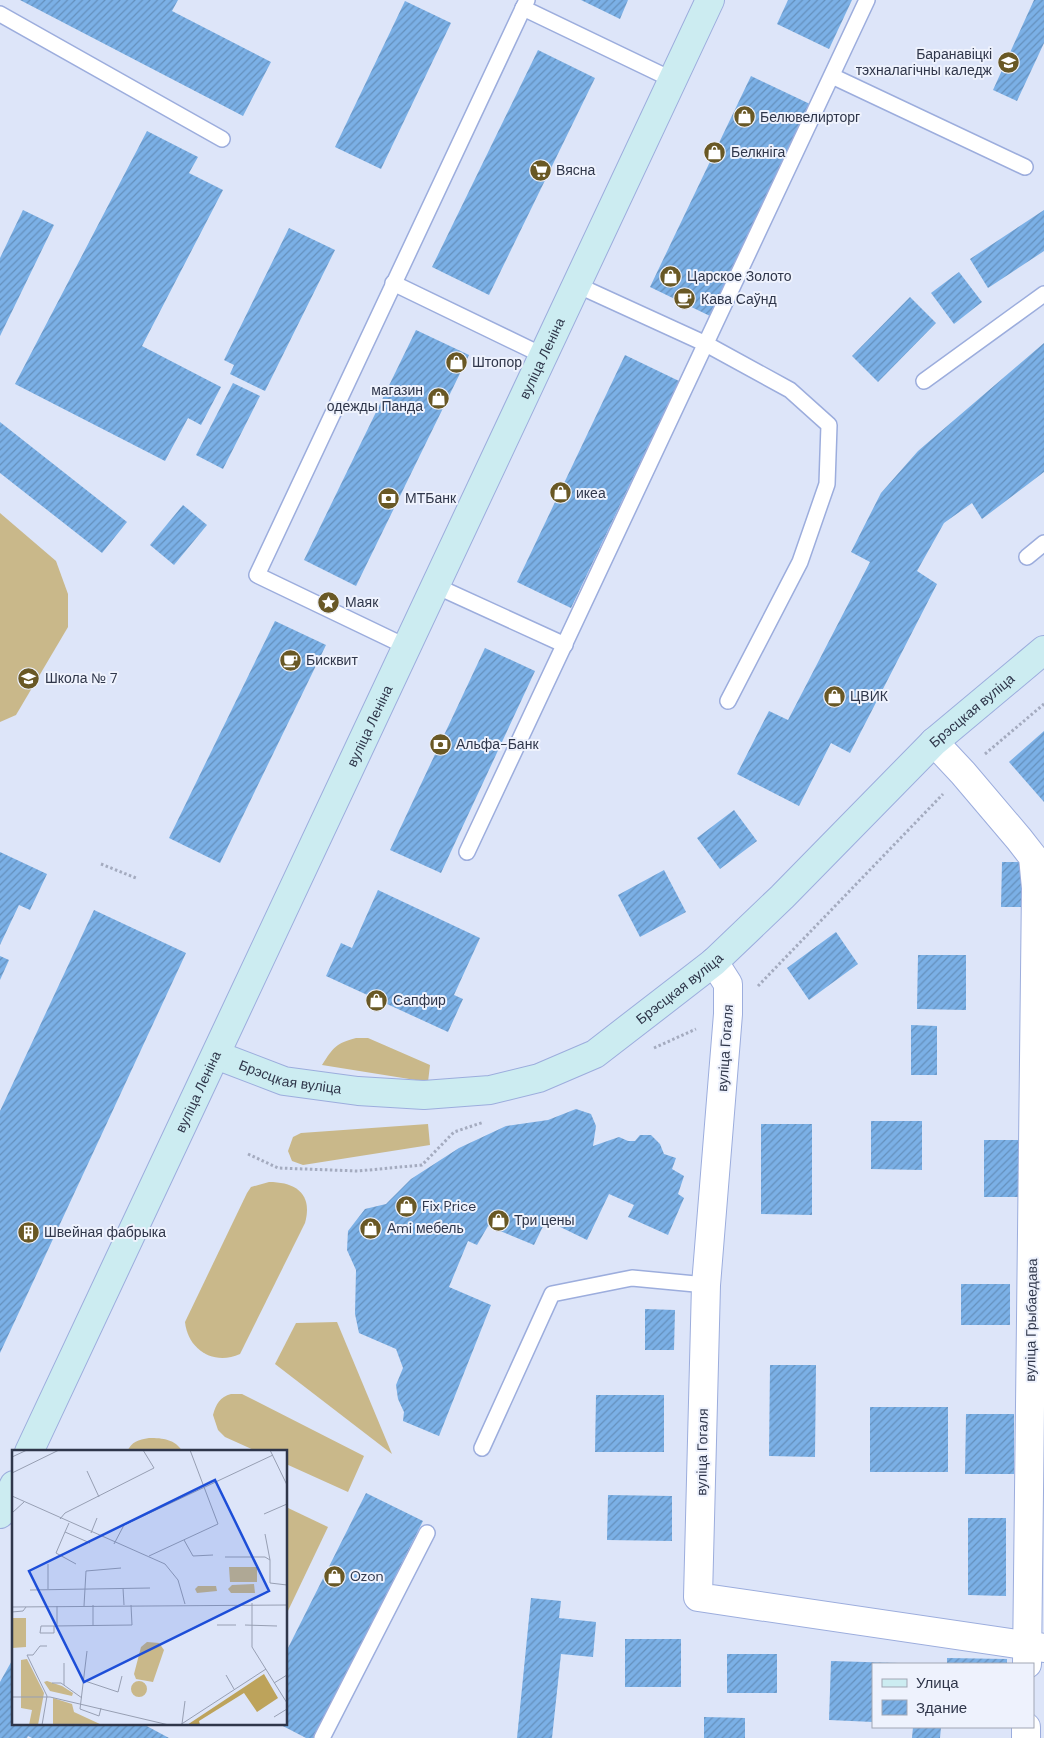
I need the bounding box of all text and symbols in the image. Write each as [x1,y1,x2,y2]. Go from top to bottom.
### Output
place label: Баранавіцкі тэхналагічны каледж [856,45,993,79]
school or university icon: Баранавіцкі тэхналагічны каледж [996,50,1020,74]
shop icon: Белювелирторг [732,105,756,129]
place label: Белювелирторг [760,108,860,126]
shop icon: Белкніга [703,140,727,164]
place label: Белкніга [731,143,785,161]
supermarket icon: Вясна [528,158,552,182]
place label: Вясна [556,161,595,179]
shop icon: Царское Золото [659,264,683,288]
place label: Царское Золото [687,267,792,285]
cafe icon: Кава Саўнд [673,287,697,311]
place label: Кава Саўнд [701,290,777,308]
street label: вуліца Леніна [515,314,569,402]
shop icon: Штопор [444,350,468,374]
place label: Штопор [472,353,522,371]
place label: магазин одежды Панда [327,381,423,415]
shop icon: магазин одежды Панда [427,386,451,410]
shop icon: икеа [548,481,572,505]
place label: икеа [576,484,606,502]
bank icon: МТБанк [377,486,401,510]
place label: МТБанк [405,489,457,507]
place icon: Маяк [317,590,341,614]
place label: Маяк [345,593,379,611]
cafe icon: Бисквит [278,648,302,672]
place label: Бисквит [306,651,358,669]
school or university icon: Школа № 7 [17,666,41,690]
place label: Школа № 7 [45,669,118,687]
street label: Брэсцкая вуліца [925,669,1018,751]
street label: вуліца Леніна [343,682,396,770]
shop icon: ЦВИК [822,684,846,708]
place label: ЦВИК [850,687,889,705]
bank icon: Альфа-Банк [428,732,452,756]
place label: Альфа-Банк [456,735,539,753]
street label: Брэсцкая вуліца [632,949,727,1028]
shop icon: Сапфир [365,988,389,1012]
place label: Сапфир [393,991,446,1009]
street label: вуліца Гогаля [713,1004,737,1092]
street label: вуліца Леніна [171,1048,225,1135]
street label: Брэсцкая вуліца [236,1056,343,1098]
shop icon: Fix Price [394,1194,418,1218]
place label: Fix Price [422,1197,476,1215]
shop icon: Три цены [486,1208,510,1232]
place label: Три цены [514,1211,575,1229]
shop icon: Аmi мебель [359,1216,383,1240]
place label: Аmi мебель [387,1219,464,1237]
building icon: Швейная фабрыка [16,1220,40,1244]
place label: Швейная фабрыка [44,1223,166,1241]
street label: вуліца Грыбаедава [1021,1258,1041,1382]
street label: вуліца Гогаля [692,1408,712,1496]
inset map [12,1450,288,1726]
shop icon: Ozon [322,1564,346,1588]
place label: Ozon [350,1567,384,1585]
legend [872,1663,1034,1728]
text: Улица [916,1673,959,1693]
text: Здание [916,1698,967,1718]

